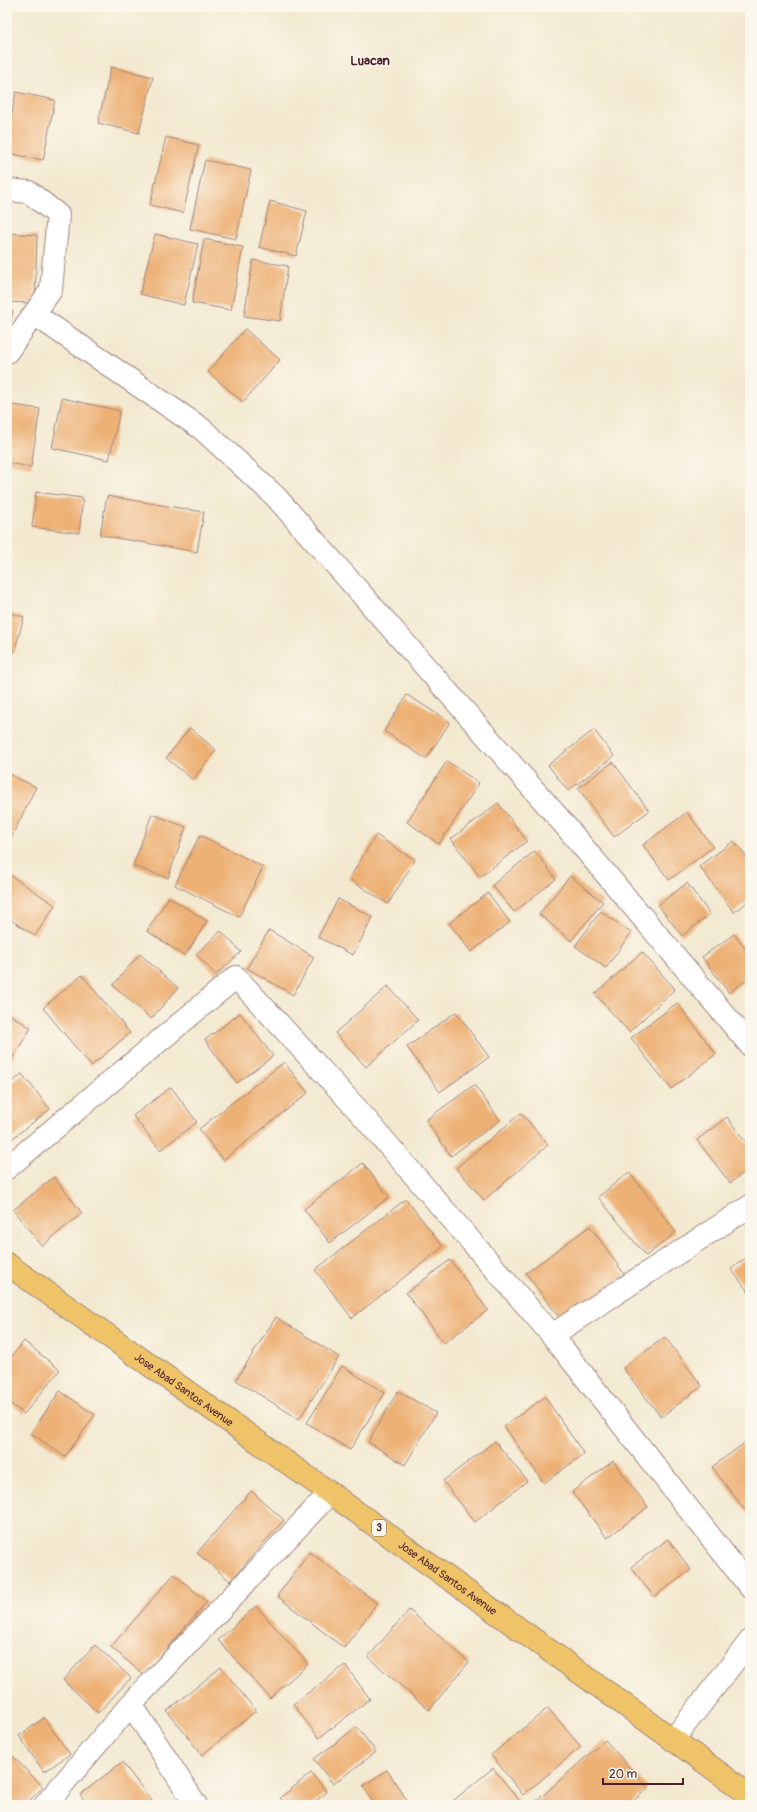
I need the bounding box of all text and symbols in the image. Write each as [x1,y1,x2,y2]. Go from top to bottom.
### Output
district label: Luacan [350,53,390,69]
street label: Jose Abad Santos Avenue [132,1350,236,1429]
road number: 3 [372,1520,386,1536]
street label: Jose Abad Santos Avenue [396,1538,500,1618]
scale bar [603,1760,683,1786]
text: 20 m [609,1767,638,1782]

